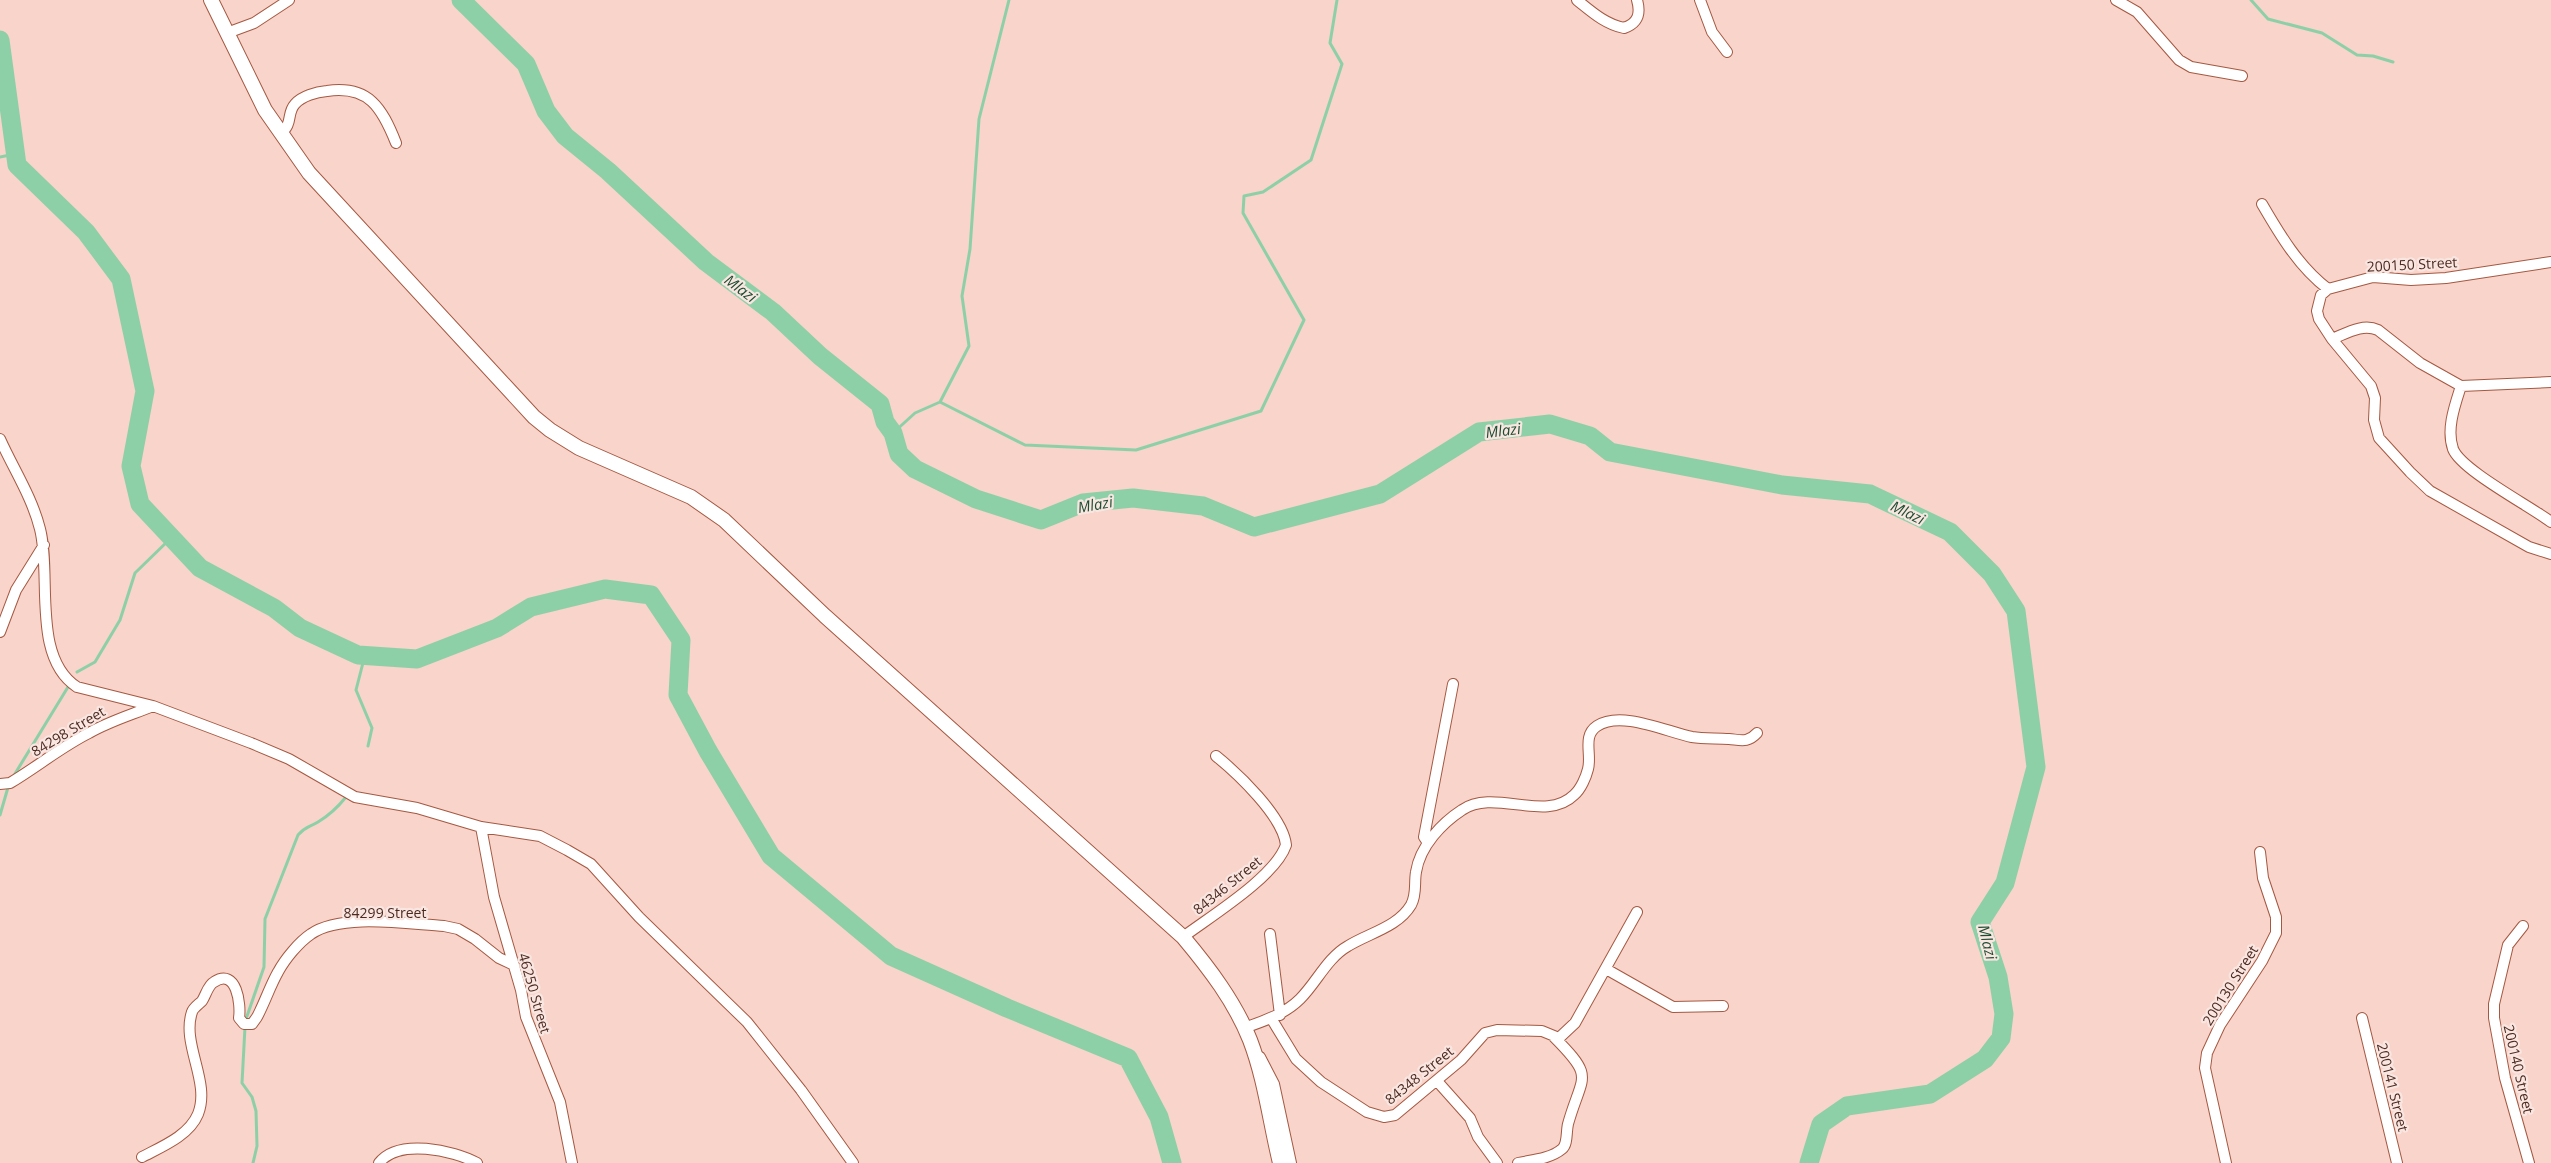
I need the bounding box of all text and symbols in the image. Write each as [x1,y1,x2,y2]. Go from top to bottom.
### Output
street label: 200150 Street [2366,252,2458,276]
water label: Mlazi [721,269,761,307]
water label: Mlazi [1484,418,1522,442]
water label: Mlazi [1076,491,1114,517]
water label: Mlazi [1888,495,1928,529]
street label: 84298 Street [28,702,108,760]
street label: 84346 Street [1189,852,1265,918]
street label: 84299 Street [344,903,426,922]
water label: Mlazi [1974,922,2002,962]
street label: 200130 Street [2198,941,2262,1029]
street label: 46250 Street [514,951,556,1035]
street label: 200140 Street [2500,1023,2538,1115]
street label: 200141 Street [2373,1041,2413,1133]
street label: 84348 Street [1381,1042,1457,1108]

